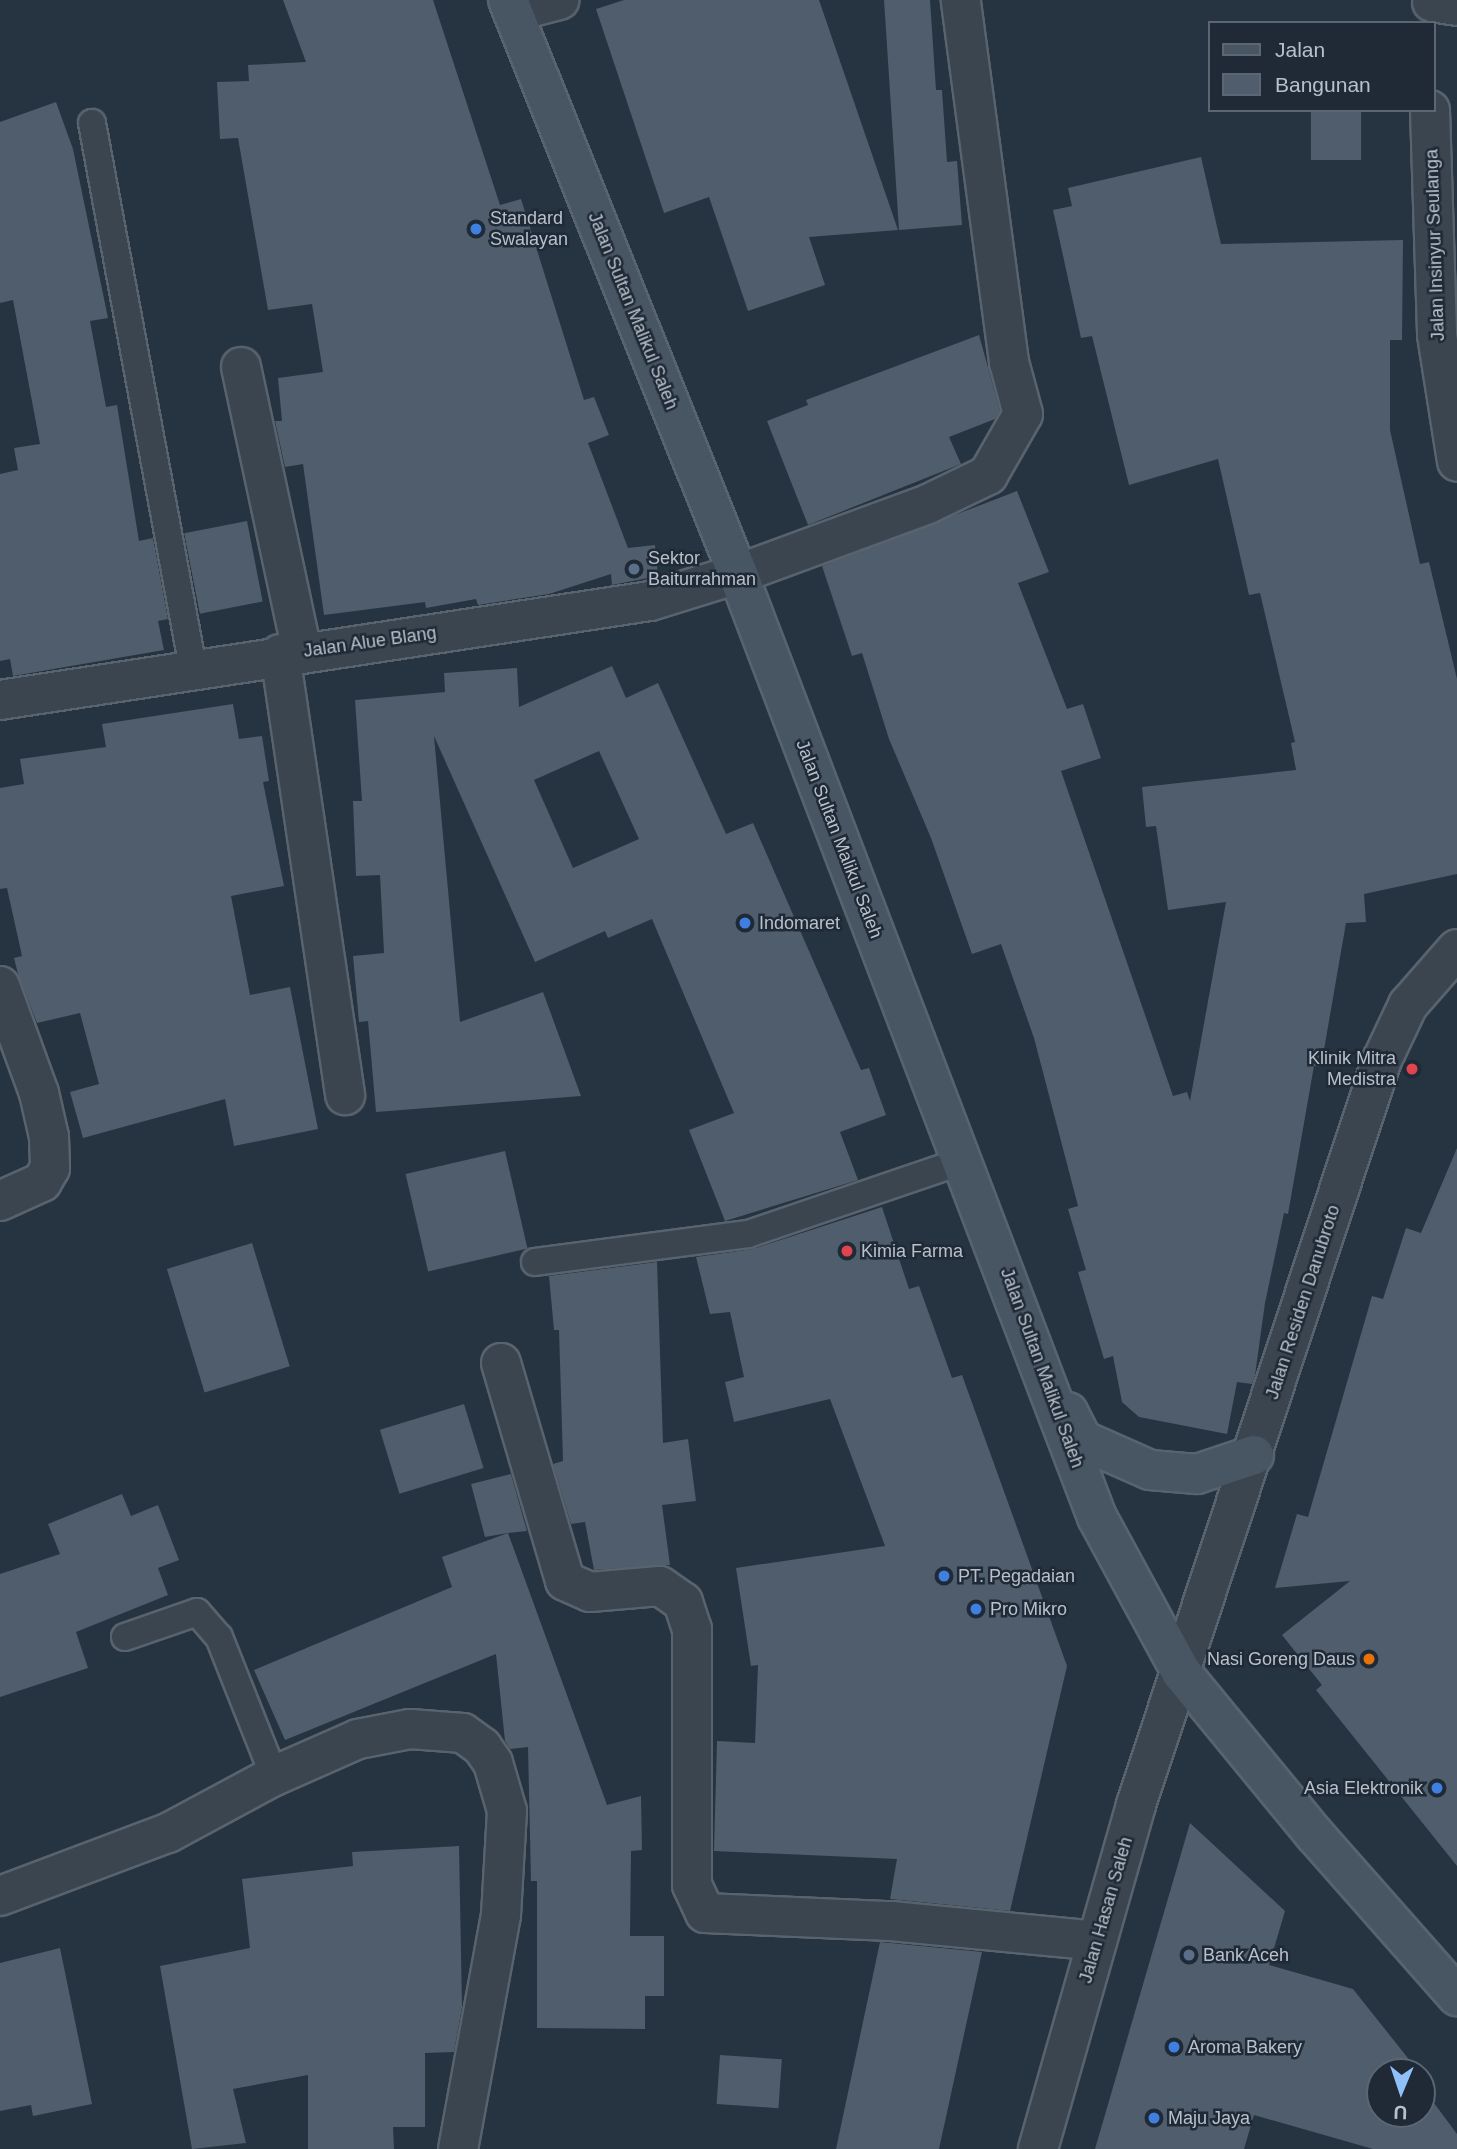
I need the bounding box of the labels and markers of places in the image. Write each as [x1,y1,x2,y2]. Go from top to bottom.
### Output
place label: Standard Swalayan [490,208,568,250]
marker: Standard Swalayan [468,221,484,237]
place label: Sektor Baiturrahman [648,548,756,590]
marker: Sektor Baiturrahman [626,561,642,577]
place label: Indomaret [759,912,840,934]
marker: Indomaret [737,915,753,931]
place label: Klinik Mitra Medistra [1308,1048,1396,1090]
marker: Klinik Mitra Medistra [1402,1059,1422,1079]
place label: Kimia Farma [861,1240,963,1262]
marker: Kimia Farma [839,1243,855,1259]
place label: PT. Pegadaian [958,1565,1075,1587]
marker: PT. Pegadaian [936,1568,952,1584]
place label: Pro Mikro [990,1598,1067,1620]
marker: Pro Mikro [968,1601,984,1617]
place label: Nasi Goreng Daus [1207,1648,1355,1670]
marker: Nasi Goreng Daus [1361,1651,1377,1667]
place label: Asia Elektronik [1304,1777,1423,1799]
marker: Asia Elektronik [1429,1780,1445,1796]
place label: Bank Aceh [1203,1944,1290,1966]
marker: Bank Aceh [1181,1947,1197,1963]
place label: Aroma Bakery [1188,2036,1302,2058]
marker: Aroma Bakery [1166,2039,1182,2055]
place label: Maju Jaya [1168,2107,1250,2129]
marker: Maju Jaya [1146,2110,1162,2126]

